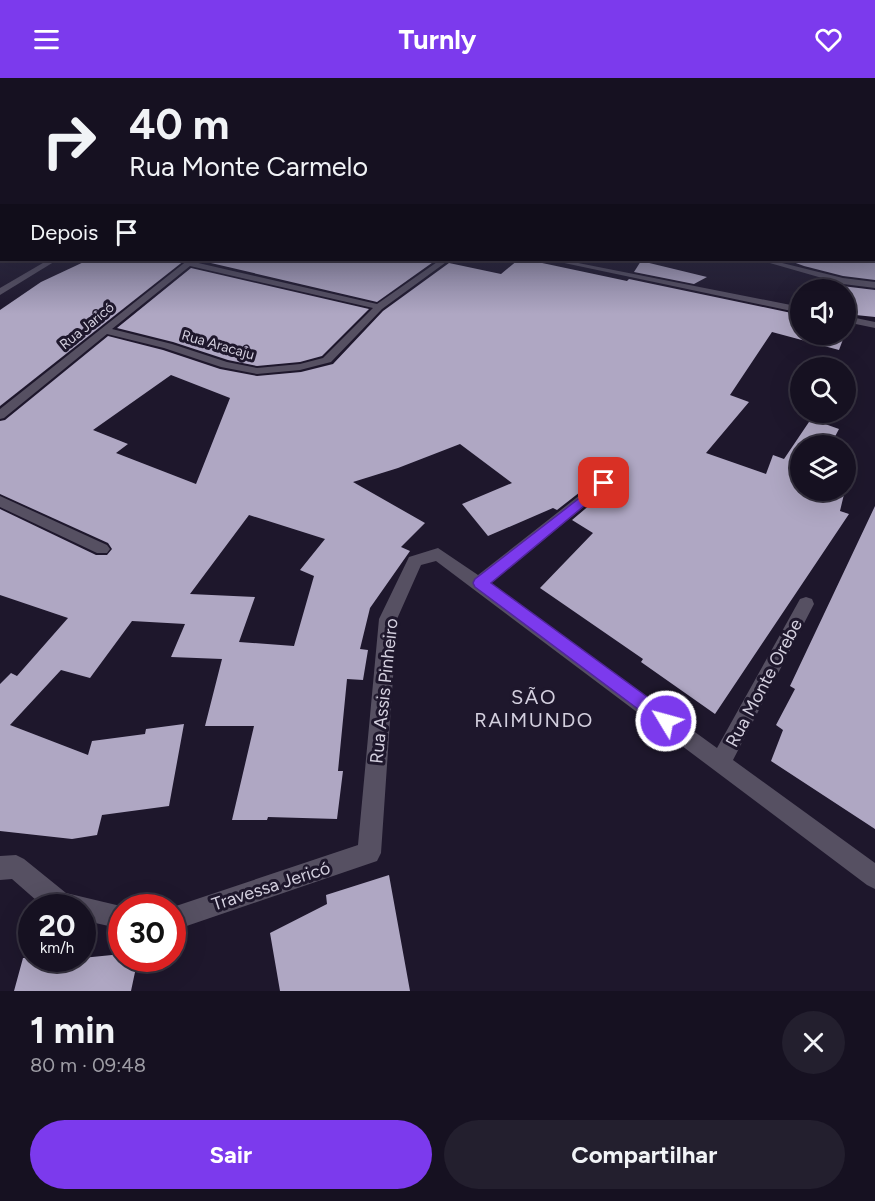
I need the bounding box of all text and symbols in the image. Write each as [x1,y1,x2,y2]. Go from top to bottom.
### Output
icon: menu [30,23,63,56]
text: Turnly [399,23,476,56]
icon: heart [812,23,845,56]
text: 40 m [129,99,229,150]
icon: right [30,102,108,180]
text: Rua Monte Carmelo [129,150,368,183]
icon: arrive [110,216,143,249]
text: Depois [30,219,98,246]
map controls [790,279,856,501]
button: sound [790,279,856,345]
street label: Rua Jaricó [56,299,118,353]
street label: Rua Aracaju [180,327,256,363]
button: search [790,357,856,423]
button: layers [790,435,856,501]
pin [578,457,629,508]
icon: arrive [587,466,620,499]
street label: Rua Monte Orebe [721,615,807,751]
street label: Rua Assis Pinheiro [365,617,403,765]
district label: SÃO RAIMUNDO [474,685,594,732]
position arrow [634,689,698,753]
street label: Travessa Jericó [209,857,333,915]
speed limit sign: 30 [108,894,186,972]
text: 20 [39,907,75,944]
text: km/h [40,939,74,957]
text: 1 min [30,1009,115,1052]
button: close [782,1011,845,1074]
text: 80 m · 09:48 [30,1053,146,1077]
button: Sair [30,1120,432,1189]
button: Compartilhar [444,1120,845,1189]

